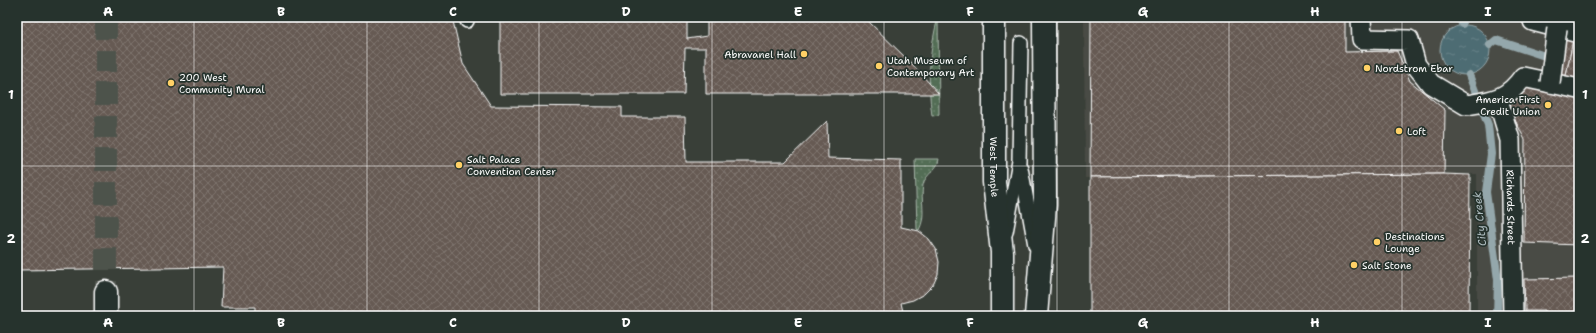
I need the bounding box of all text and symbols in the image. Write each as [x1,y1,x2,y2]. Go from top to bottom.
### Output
text: A [103,3,113,20]
text: B [277,3,285,20]
text: C [449,3,457,20]
text: D [621,3,631,20]
text: E [794,3,803,20]
text: F [966,3,974,20]
text: G [1138,3,1149,20]
text: H [1310,3,1320,20]
text: I [1484,3,1492,20]
place label: Abravanel Hall [724,48,796,61]
marker: Abravanel Hall [799,49,809,59]
place label: Utah Museum of Contemporary Art [887,54,974,79]
marker: Utah Museum of Contemporary Art [874,61,884,71]
place label: Nordstrom Ebar [1375,62,1453,75]
marker: Nordstrom Ebar [1362,63,1372,73]
place label: 200 West Community Mural [179,71,264,96]
marker: 200 West Community Mural [166,78,176,88]
text: 1 [8,86,14,103]
text: 1 [1582,86,1588,103]
place label: America First Credit Union [1476,93,1540,118]
marker: America First Credit Union [1543,100,1553,110]
place label: Loft [1407,125,1426,138]
marker: Loft [1394,126,1404,136]
street label: West Temple [988,137,1002,198]
place label: Salt Palace Convention Center [467,153,556,178]
marker: Salt Palace Convention Center [454,160,464,170]
street label: Richards Street [1504,170,1518,245]
water label: City Creek [1470,190,1490,247]
text: 2 [6,230,16,247]
place label: Destinations Lounge [1385,230,1445,255]
text: 2 [1580,230,1590,247]
marker: Destinations Lounge [1372,237,1382,247]
place label: Salt Stone [1362,259,1412,272]
marker: Salt Stone [1349,260,1359,270]
text: A [103,314,113,331]
text: B [277,314,285,331]
text: C [449,314,457,331]
text: D [621,314,631,331]
text: E [794,314,803,331]
text: F [966,314,974,331]
text: G [1138,314,1149,331]
text: H [1310,314,1320,331]
text: I [1484,314,1492,331]

